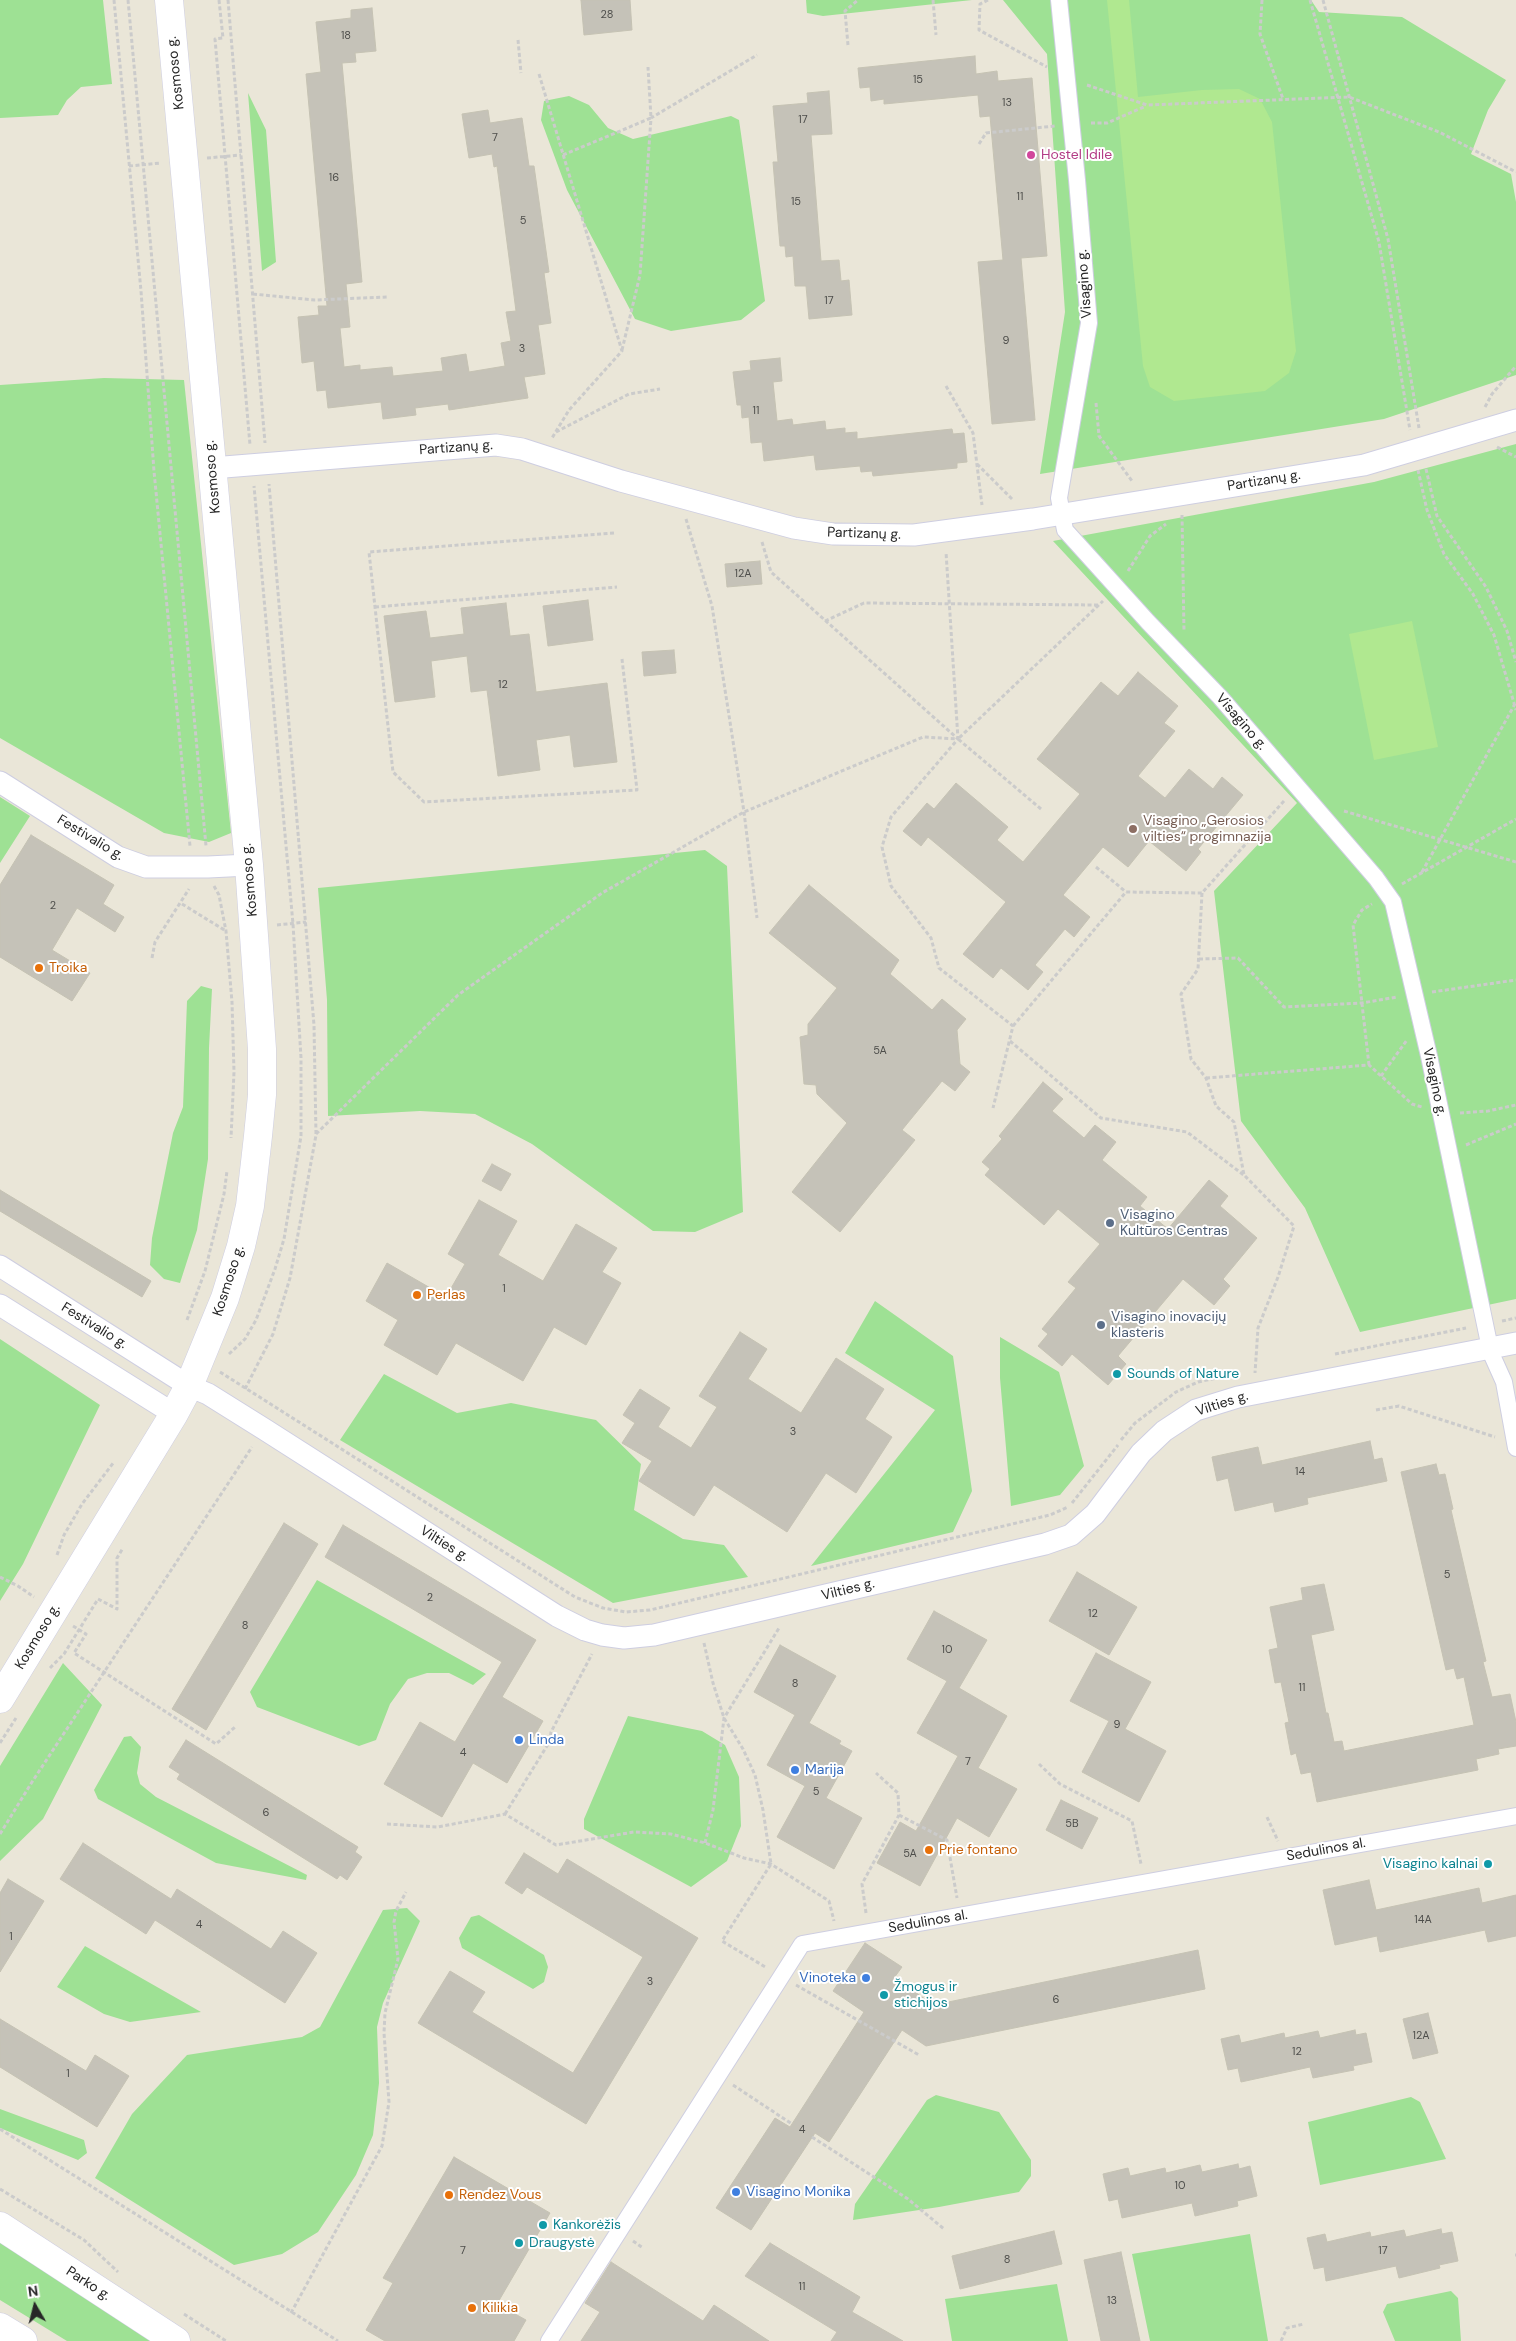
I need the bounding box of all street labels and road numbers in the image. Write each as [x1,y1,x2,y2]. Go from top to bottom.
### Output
street label: Kosmoso g. [164,36,188,110]
street label: Visagino g. [1074,249,1096,319]
street label: Partizanų g. [419,437,493,459]
street label: Kosmoso g. [201,440,225,514]
street label: Partizanų g. [1226,467,1302,495]
street label: Partizanų g. [827,524,901,544]
street label: Visagino g. [1212,690,1270,754]
street label: Festivalio g. [54,812,126,864]
street label: Kosmoso g. [238,843,262,917]
street label: Visagino g. [1419,1046,1449,1118]
street label: Kosmoso g. [210,1243,248,1319]
street label: Festivalio g. [58,1299,130,1353]
street label: Vilties g. [1194,1388,1250,1420]
street label: Vilties g. [417,1523,471,1565]
street label: Vilties g. [820,1575,876,1605]
street label: Kosmoso g. [12,1601,64,1673]
street label: Sedulinos al. [1285,1835,1367,1865]
street label: Sedulinos al. [887,1907,969,1937]
street label: Parko g. [63,2263,113,2305]

